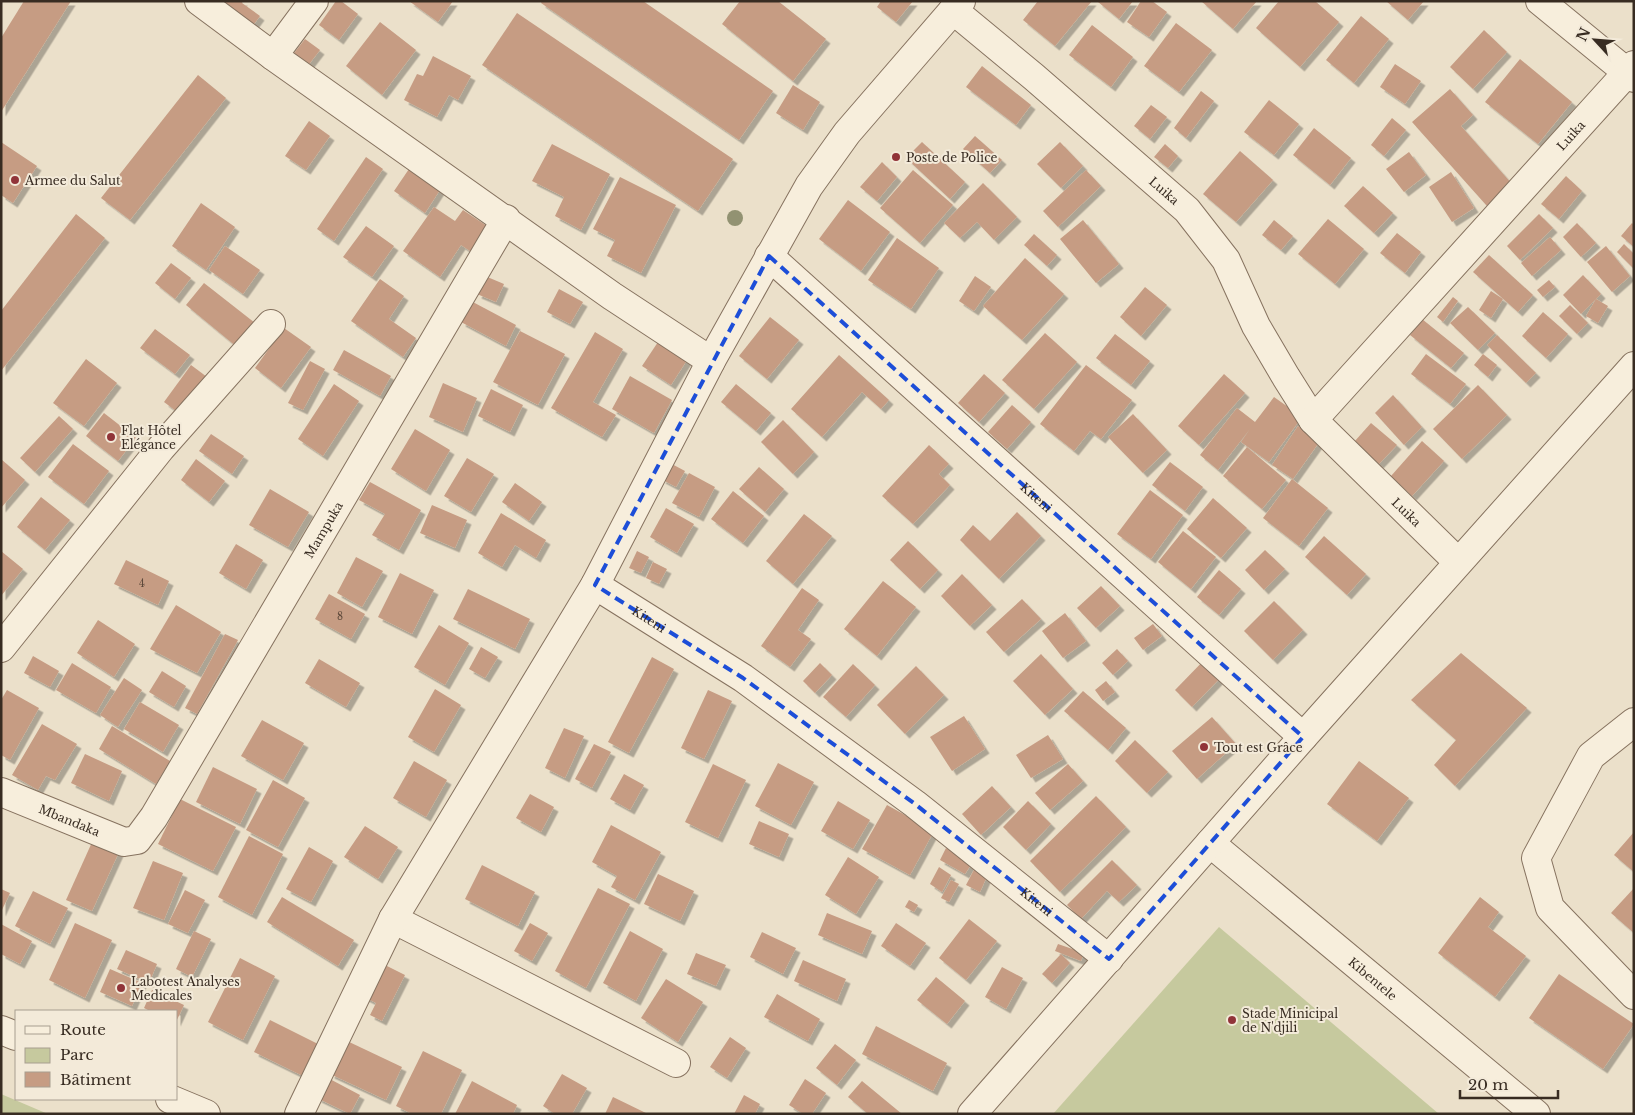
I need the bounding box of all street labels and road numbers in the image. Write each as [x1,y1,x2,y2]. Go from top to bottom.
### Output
street label: Luika [1553,117,1588,153]
street label: Luika [1146,173,1183,208]
street label: Kiteni [1018,479,1055,515]
street label: Luika [1389,494,1425,530]
street label: Mampuka [301,498,346,561]
street label: Kiteni [629,603,669,635]
street label: Mbandaka [37,801,103,839]
street label: Kiteni [1018,884,1056,919]
street label: Kibentele [1346,954,1400,1003]

